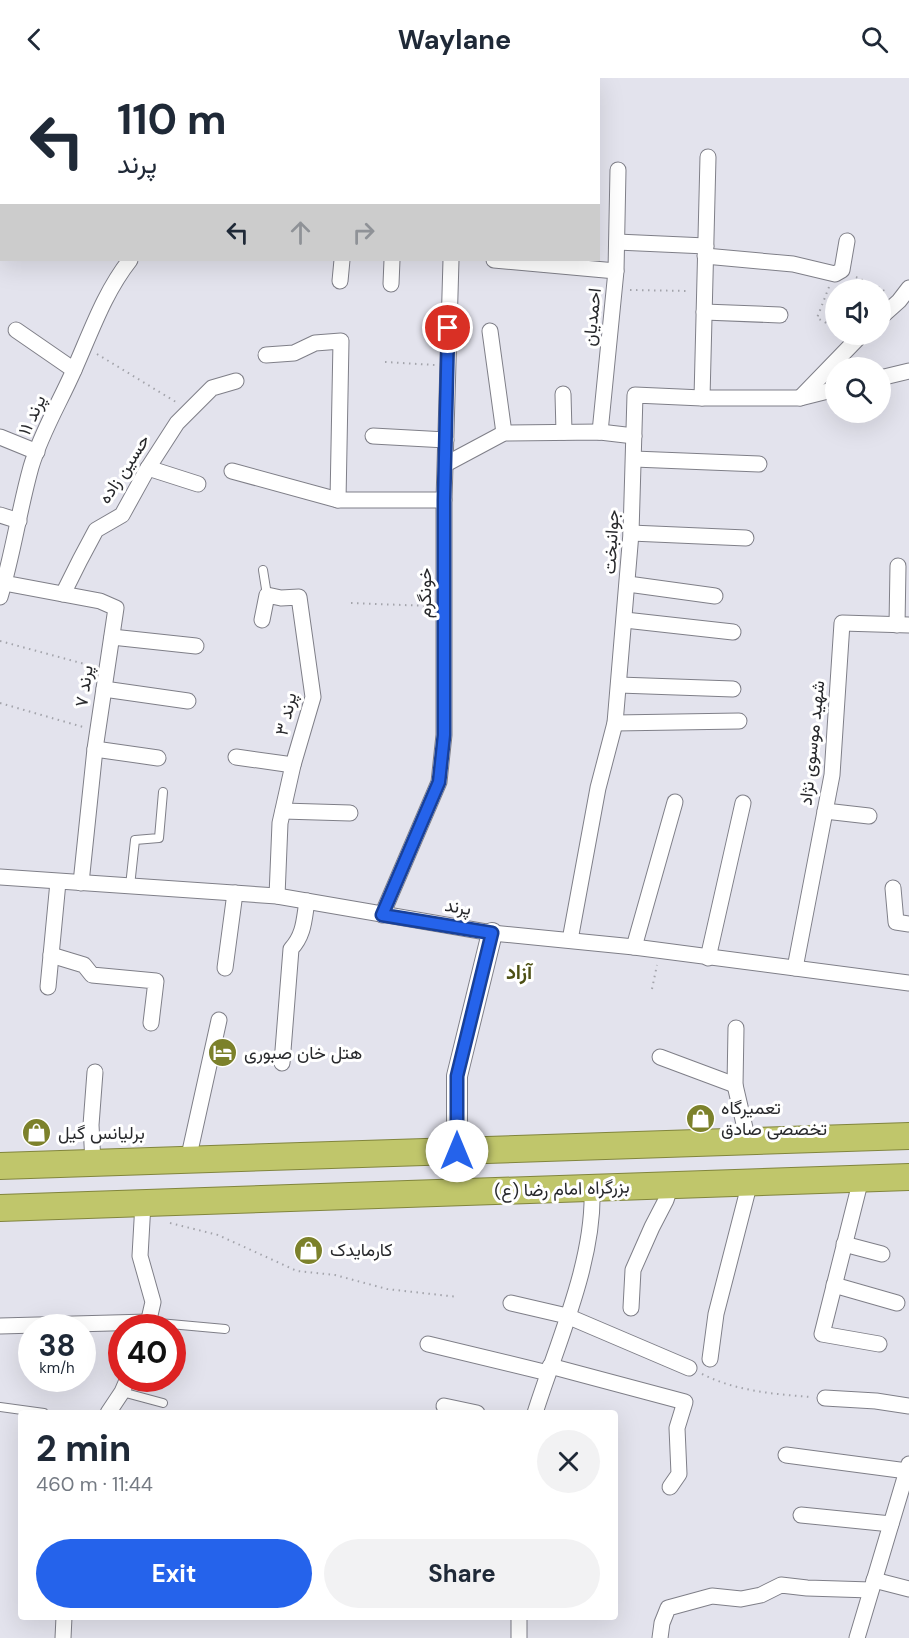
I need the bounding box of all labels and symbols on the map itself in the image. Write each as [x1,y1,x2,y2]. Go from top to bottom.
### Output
street label: احمدیان [577,287,607,347]
pin [422,302,473,353]
street label: پرند ۱۱ [13,391,51,439]
street label: حسین زاده [93,430,155,508]
street label: جوانبخت [597,509,625,575]
street label: خونگرم [413,568,437,618]
street label: پرند ۷ [69,664,99,708]
street label: شهید موسوی نژاد [794,679,830,807]
street label: پرند ۳ [269,690,303,738]
street label: پرند [443,893,473,921]
district label: آزاد [506,959,534,985]
hotel icon: هتل خان صبوری [207,1037,239,1069]
place label: هتل خان صبوری [244,1041,362,1065]
place label: تعمیرگاه تخصصی صادق [721,1096,827,1141]
shop icon: تعمیرگاه تخصصی صادق [684,1102,716,1134]
shop icon: برلیانس گیل [21,1117,53,1149]
position arrow [425,1119,489,1183]
place label: برلیانس گیل [58,1121,145,1145]
street label: بزرگراه امام رضا (ع) [494,1175,630,1203]
shop icon: کارمایدک [293,1234,325,1266]
place label: کارمایدک [330,1238,393,1262]
speed limit sign: 40 [108,1314,186,1392]

